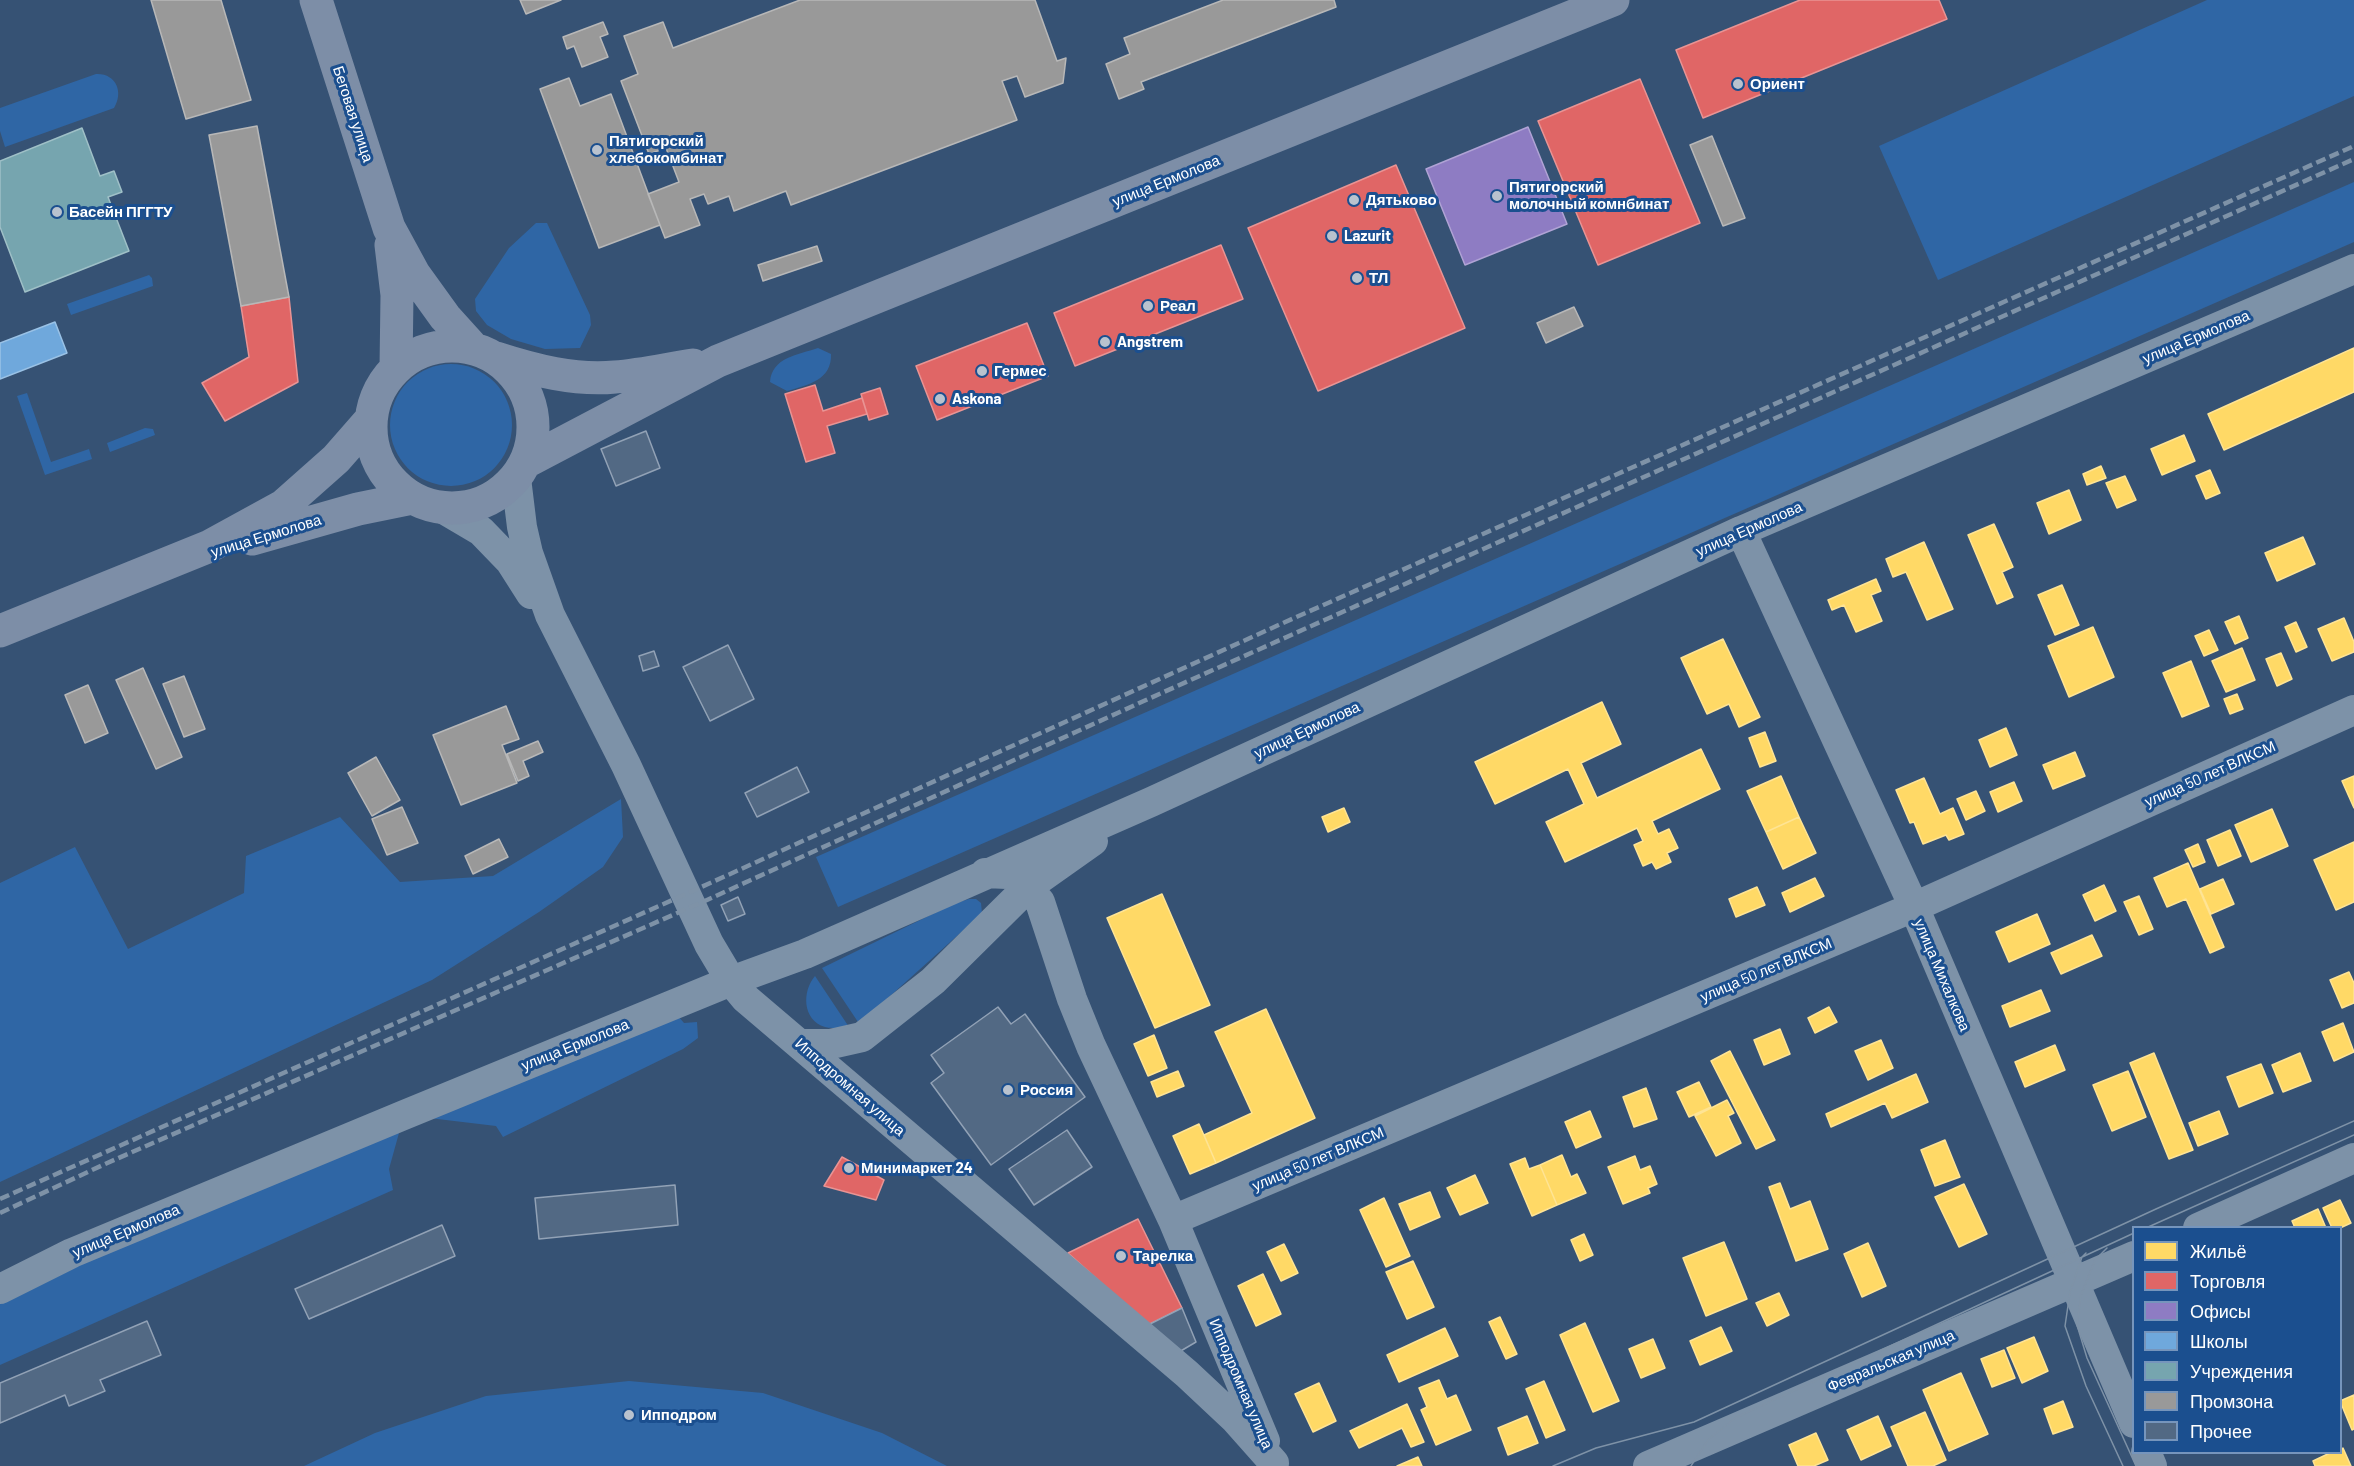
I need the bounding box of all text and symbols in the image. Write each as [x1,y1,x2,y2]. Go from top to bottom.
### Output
street label: Беговая улица [329,64,377,164]
place label: Ориент [1750,75,1805,93]
marker: Ориент [1731,77,1745,91]
place label: Пятигорский хлебокомбинат [609,132,724,167]
marker: Пятигорский хлебокомбинат [590,143,604,157]
street label: улица Ермолова [1110,151,1222,211]
place label: Пятигорский молочный комнбинат [1509,178,1669,213]
marker: Пятигорский молочный комнбинат [1490,189,1504,203]
place label: Дятьково [1366,191,1437,209]
marker: Дятьково [1347,193,1361,207]
place label: Басейн ПГГТУ [69,203,172,221]
marker: Басейн ПГГТУ [50,205,64,219]
place label: Lazurit [1344,227,1391,245]
marker: Lazurit [1325,229,1339,243]
place label: ТЛ [1369,269,1388,287]
marker: ТЛ [1350,271,1364,285]
place label: Реал [1160,297,1196,315]
marker: Реал [1141,299,1155,313]
street label: улица Ермолова [2140,306,2252,368]
place label: Angstrem [1117,333,1183,351]
marker: Angstrem [1098,335,1112,349]
place label: Гермес [994,362,1047,380]
marker: Гермес [975,364,989,378]
place label: Askona [952,390,1001,408]
marker: Askona [933,392,947,406]
street label: улица Ермолова [1693,498,1805,560]
street label: улица Ермолова [209,511,323,561]
street label: улица Ермолова [1251,698,1363,762]
street label: улица 50 лет ВЛКСМ [2142,737,2278,811]
street label: улица Михалкова [1910,916,1974,1034]
street label: улица 50 лет ВЛКСМ [1697,934,1835,1006]
street label: улица Ермолова [519,1015,631,1075]
street label: Ипподромная улица [791,1034,909,1140]
place label: Россия [1020,1081,1073,1099]
marker: Россия [1001,1083,1015,1097]
street label: улица 50 лет ВЛКСМ [1249,1123,1387,1195]
place label: Минимаркет 24 [861,1159,973,1177]
marker: Минимаркет 24 [842,1161,856,1175]
street label: улица Ермолова [70,1200,182,1262]
legend [2132,1226,2342,1454]
text: Жильё [2190,1240,2247,1262]
place label: Тарелка [1133,1247,1193,1265]
marker: Тарелка [1114,1249,1128,1263]
text: Торговля [2190,1270,2265,1292]
text: Офисы [2190,1300,2251,1322]
street label: Ипподромная улица [1205,1316,1277,1452]
street label: Февральская улица [1825,1326,1957,1396]
text: Школы [2190,1330,2248,1352]
text: Учреждения [2190,1360,2293,1382]
text: Промзона [2190,1390,2273,1412]
place label: Ипподpом [641,1406,717,1424]
marker: Ипподpом [622,1408,636,1422]
text: Прочее [2190,1420,2252,1442]

